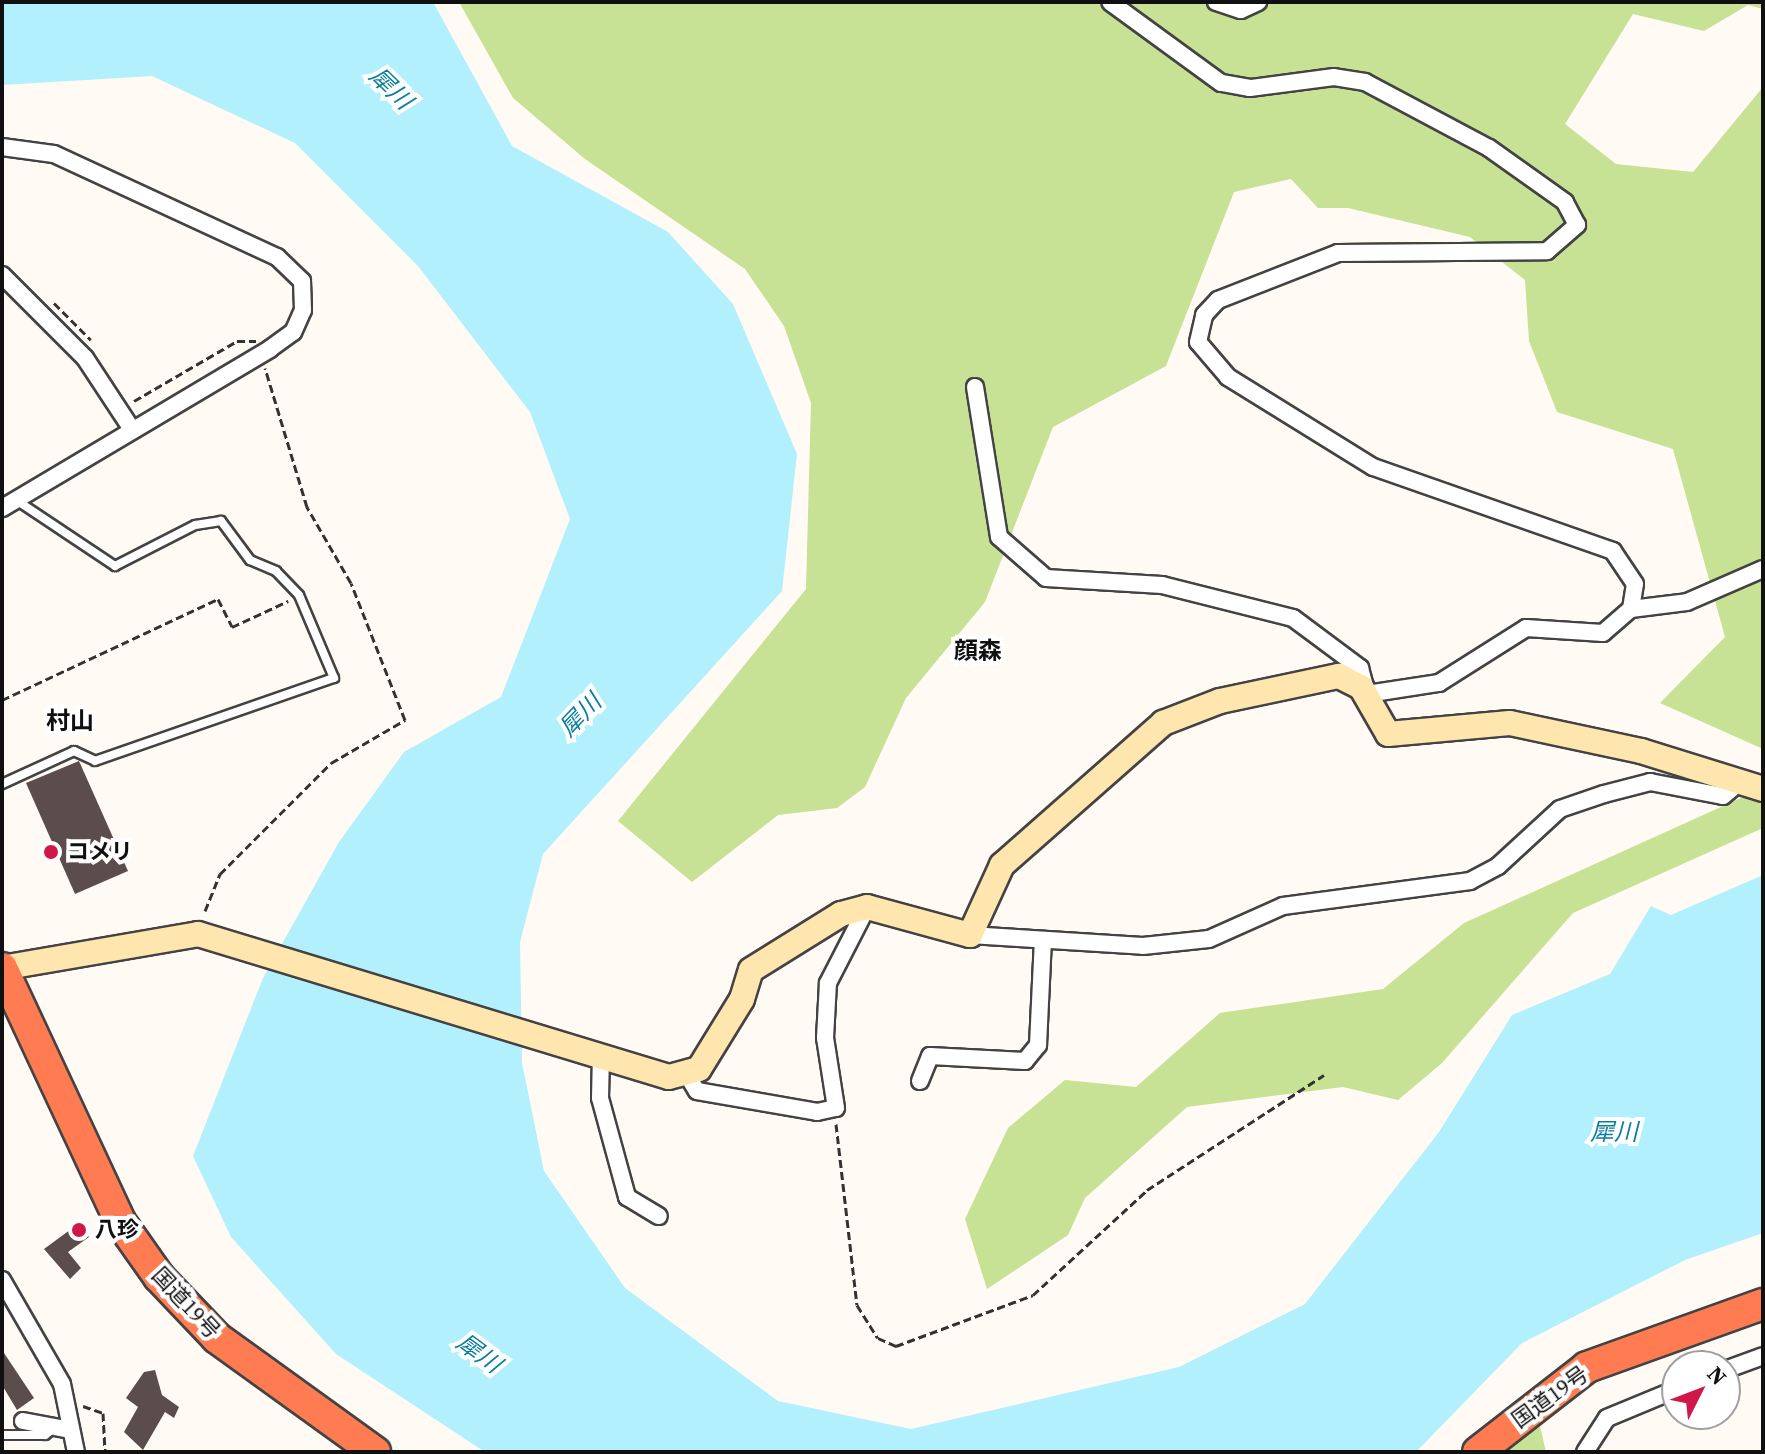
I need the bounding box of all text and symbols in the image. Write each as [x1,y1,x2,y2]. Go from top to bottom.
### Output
water label: 犀川 [364,61,418,115]
district label: 顔森 [954,637,1002,665]
water label: 犀川 [553,688,607,742]
district label: 村山 [46,707,94,735]
place label: コメリ [67,839,133,865]
marker: コメリ [42,843,60,861]
water label: 犀川 [1590,1118,1638,1146]
place label: 八珍 [95,1217,139,1243]
marker: 八珍 [70,1221,88,1239]
street label: 国道19号 [146,1262,226,1344]
water label: 犀川 [451,1327,507,1379]
north arrow [1661,1350,1741,1430]
text: N [1701,1359,1734,1391]
street label: 国道19号 [1507,1360,1593,1434]

